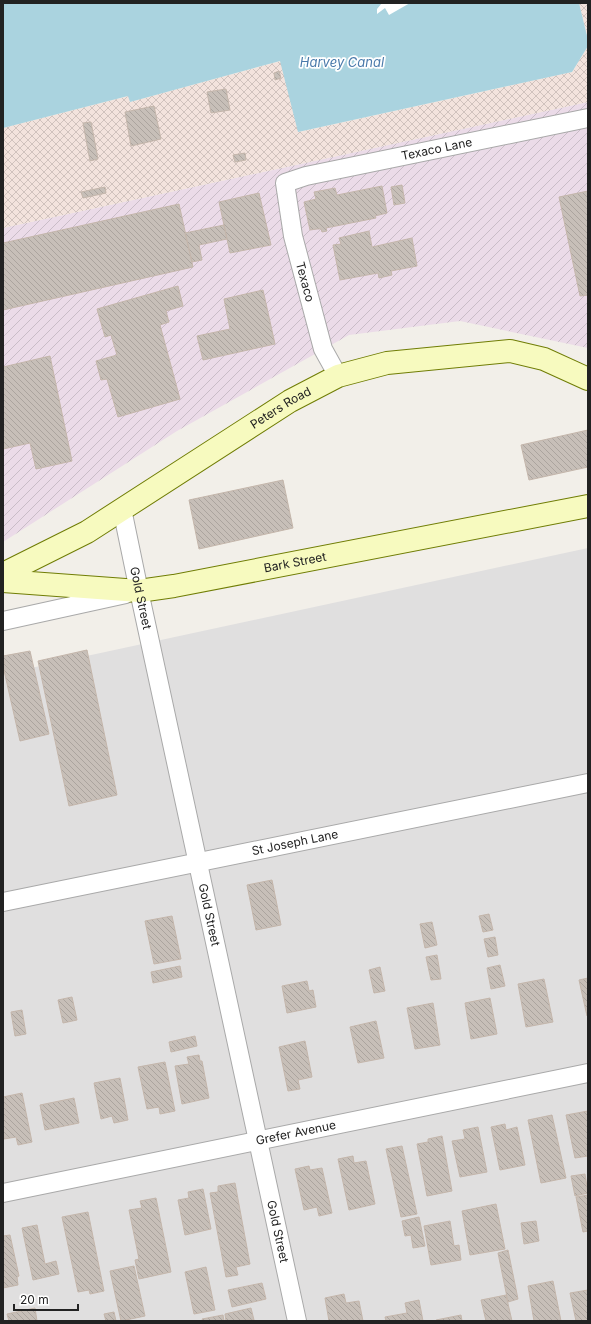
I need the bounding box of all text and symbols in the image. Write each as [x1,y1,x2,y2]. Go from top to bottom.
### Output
water label: Harvey Canal [300,54,385,70]
street label: Texaco Lane [400,134,473,163]
street label: Texaco [293,260,318,304]
street label: Peters Road [247,383,313,432]
street label: Bark Street [262,549,327,575]
street label: Gold Street [127,565,155,631]
street label: St Joseph Lane [250,826,339,858]
street label: Gold Street [195,882,224,947]
street label: Grefer Avenue [254,1117,337,1148]
street label: Gold Street [264,1199,292,1264]
scale bar [14,1286,78,1312]
text: 20 m [20,1292,49,1307]

